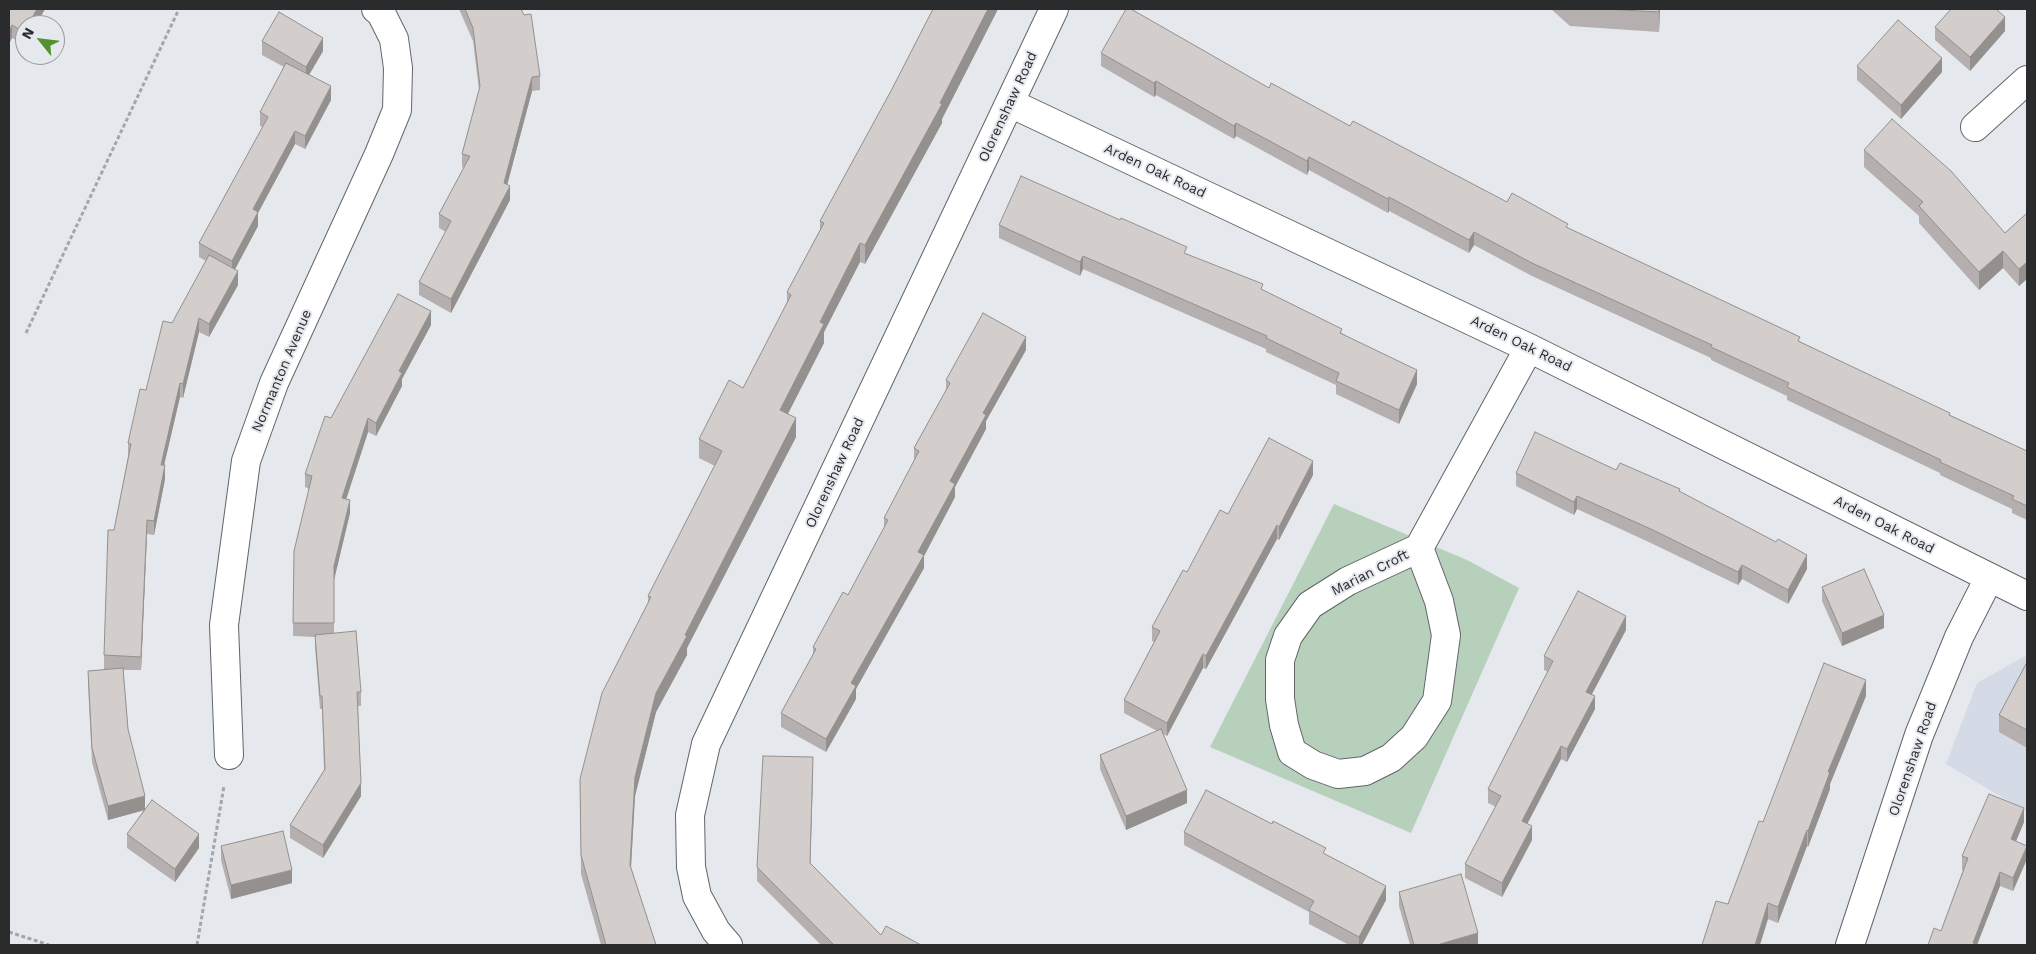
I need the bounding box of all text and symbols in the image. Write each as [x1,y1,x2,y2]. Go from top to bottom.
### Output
north arrow [15,15,65,65]
text: N [18,25,37,42]
street label: Olorenshaw Road [975,49,1041,165]
street label: Arden Oak Road [1101,140,1209,202]
street label: Normanton Avenue [249,307,315,435]
street label: Arden Oak Road [1468,312,1574,376]
street label: Olorenshaw Road [802,415,868,531]
street label: Arden Oak Road [1831,492,1937,558]
street label: Marian Croft [1328,546,1412,600]
street label: Olorenshaw Road [1886,700,1940,818]

